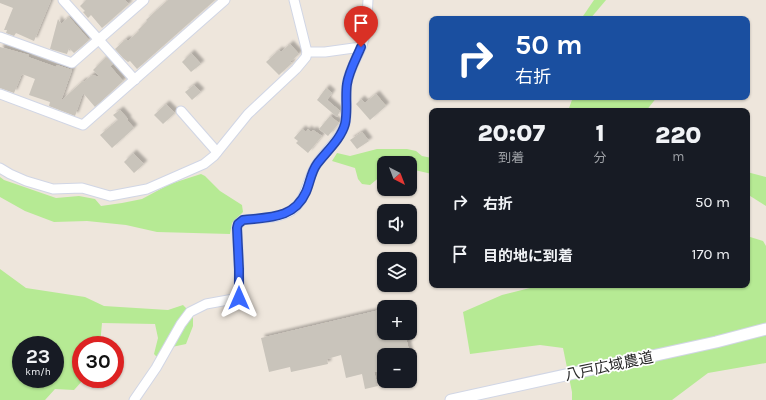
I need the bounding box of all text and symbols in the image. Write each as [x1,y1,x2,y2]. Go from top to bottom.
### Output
pin [344,6,378,47]
icon: arrive [350,12,372,34]
text: 50 m [515,28,583,61]
icon: right [449,32,501,84]
text: 右折 [515,66,551,88]
text: 20:07 [477,119,545,147]
text: 1 [595,119,605,147]
text: 220 [655,121,702,149]
text: m [672,149,684,164]
text: 到着 [498,150,524,165]
text: 分 [594,150,607,165]
north arrow [377,156,417,196]
map controls [377,156,417,388]
icon: right [449,191,471,213]
text: 50 m [695,193,730,211]
text: 右折 [483,195,513,213]
button: sound [377,204,417,244]
icon: arrive [449,243,471,265]
text: 170 m [692,245,730,263]
text: 目的地に到着 [483,247,573,265]
button: layers [377,252,417,292]
position arrow [218,277,260,319]
button: + [377,300,417,340]
speed limit sign: 30 [72,336,124,388]
text: 23 [26,345,50,368]
button: − [377,348,417,388]
street label: 八戸広域農道 [563,348,655,384]
text: km/h [25,366,51,378]

